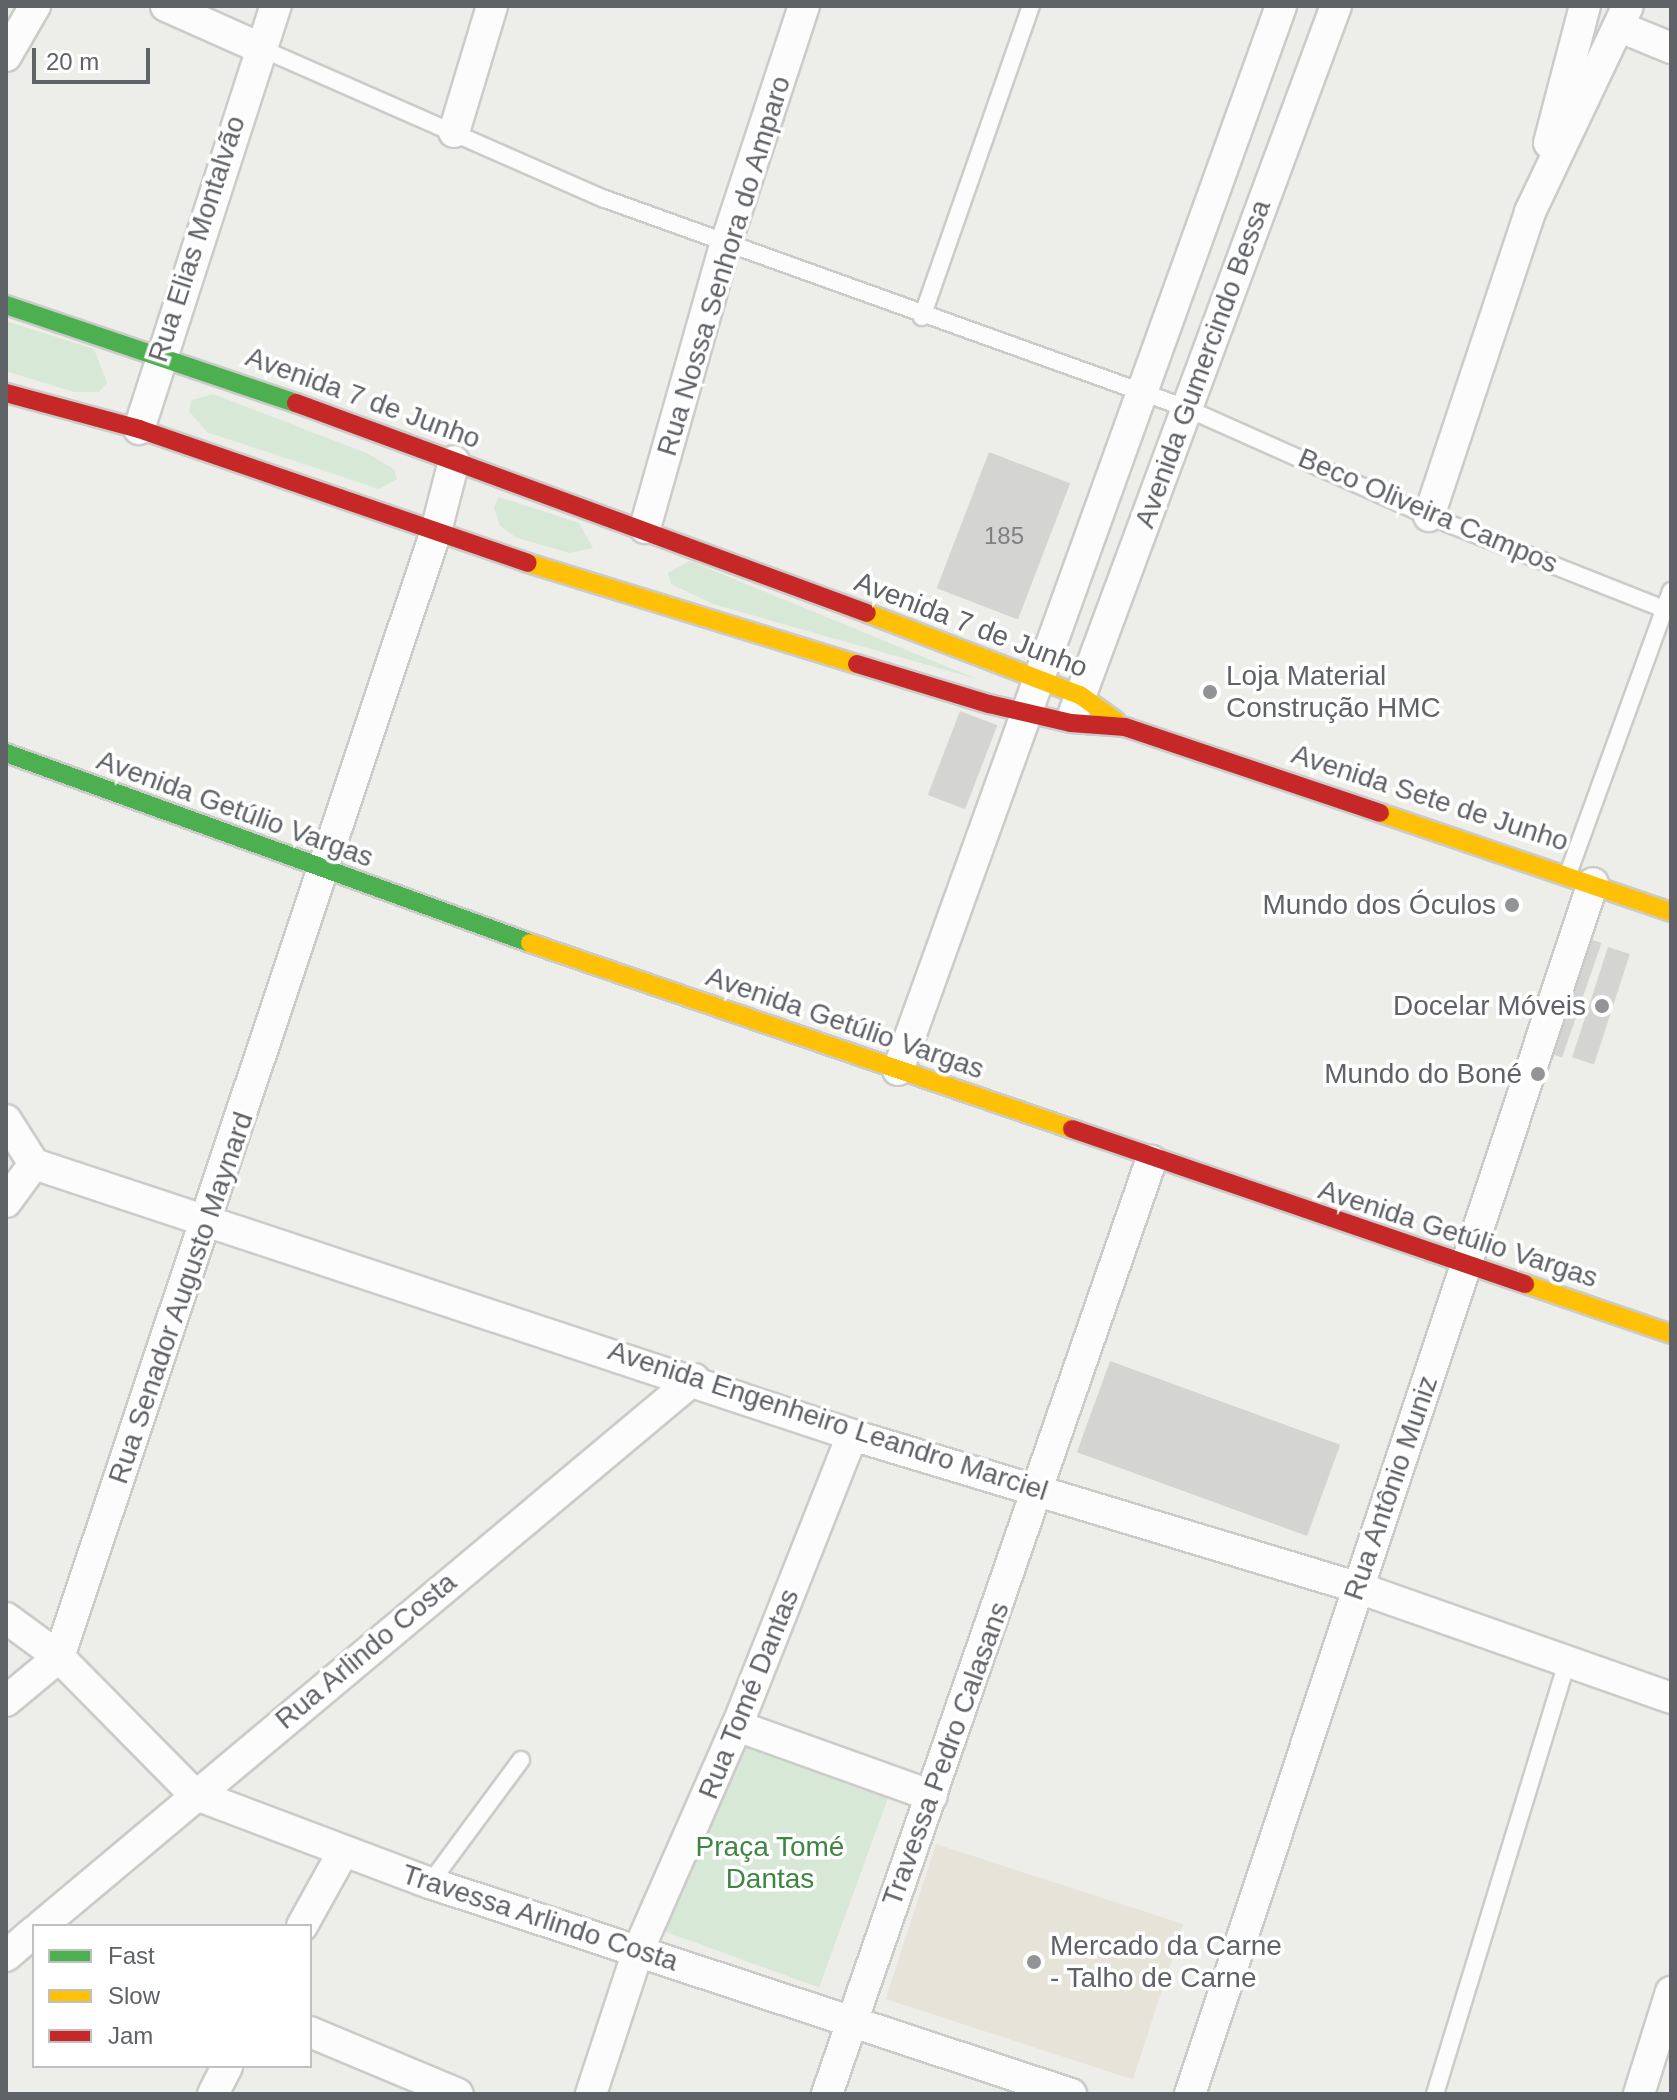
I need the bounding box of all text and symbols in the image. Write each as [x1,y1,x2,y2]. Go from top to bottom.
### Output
scale bar [36,32,154,82]
text: 20 m [46,48,99,75]
street label: Rua Nossa Senhora do Amparo [650,71,798,461]
street label: Rua Elias Montalvão [141,112,253,366]
street label: Avenida Gumercindo Bessa [1128,195,1278,533]
street label: Avenida 7 de Junho [241,340,485,456]
street label: Beco Oliveira Campos [1293,441,1563,581]
house number: 185 [984,522,1024,550]
street label: Avenida 7 de Junho [850,565,1092,685]
place label: Loja Material Construção HMC [1226,659,1441,725]
marker: Loja Material Construção HMC [1201,683,1219,701]
street label: Avenida Sete de Junho [1287,737,1573,859]
street label: Avenida Getúlio Vargas [92,743,378,875]
place label: Mundo dos Óculos [1263,888,1496,922]
marker: Mundo dos Óculos [1503,896,1521,914]
street label: Avenida Getúlio Vargas [702,960,988,1086]
place label: Docelar Móveis [1393,989,1586,1023]
marker: Docelar Móveis [1593,997,1611,1015]
place label: Mundo do Boné [1324,1057,1522,1091]
marker: Mundo do Boné [1529,1065,1547,1083]
street label: Rua Senador Augusto Maynard [101,1107,261,1489]
street label: Avenida Getúlio Vargas [1314,1173,1602,1295]
street label: Avenida Engenheiro Leandro Marciel [604,1334,1052,1508]
street label: Rua Antônio Muniz [1337,1371,1445,1605]
street label: Rua Arlindo Costa [268,1565,464,1737]
street label: Rua Tomé Dantas [691,1584,807,1804]
street label: Travessa Pedro Calasans [875,1597,1017,1911]
park label: Praça Tomé Dantas [695,1830,845,1896]
street label: Travessa Arlindo Costa [397,1857,683,1979]
legend [32,1924,312,2068]
place label: Mercado da Carne - Talho de Carne [1050,1929,1282,1995]
text: Fast [108,1942,155,1969]
marker: Mercado da Carne - Talho de Carne [1025,1953,1043,1971]
text: Slow [108,1982,160,2009]
text: Jam [108,2022,153,2049]

